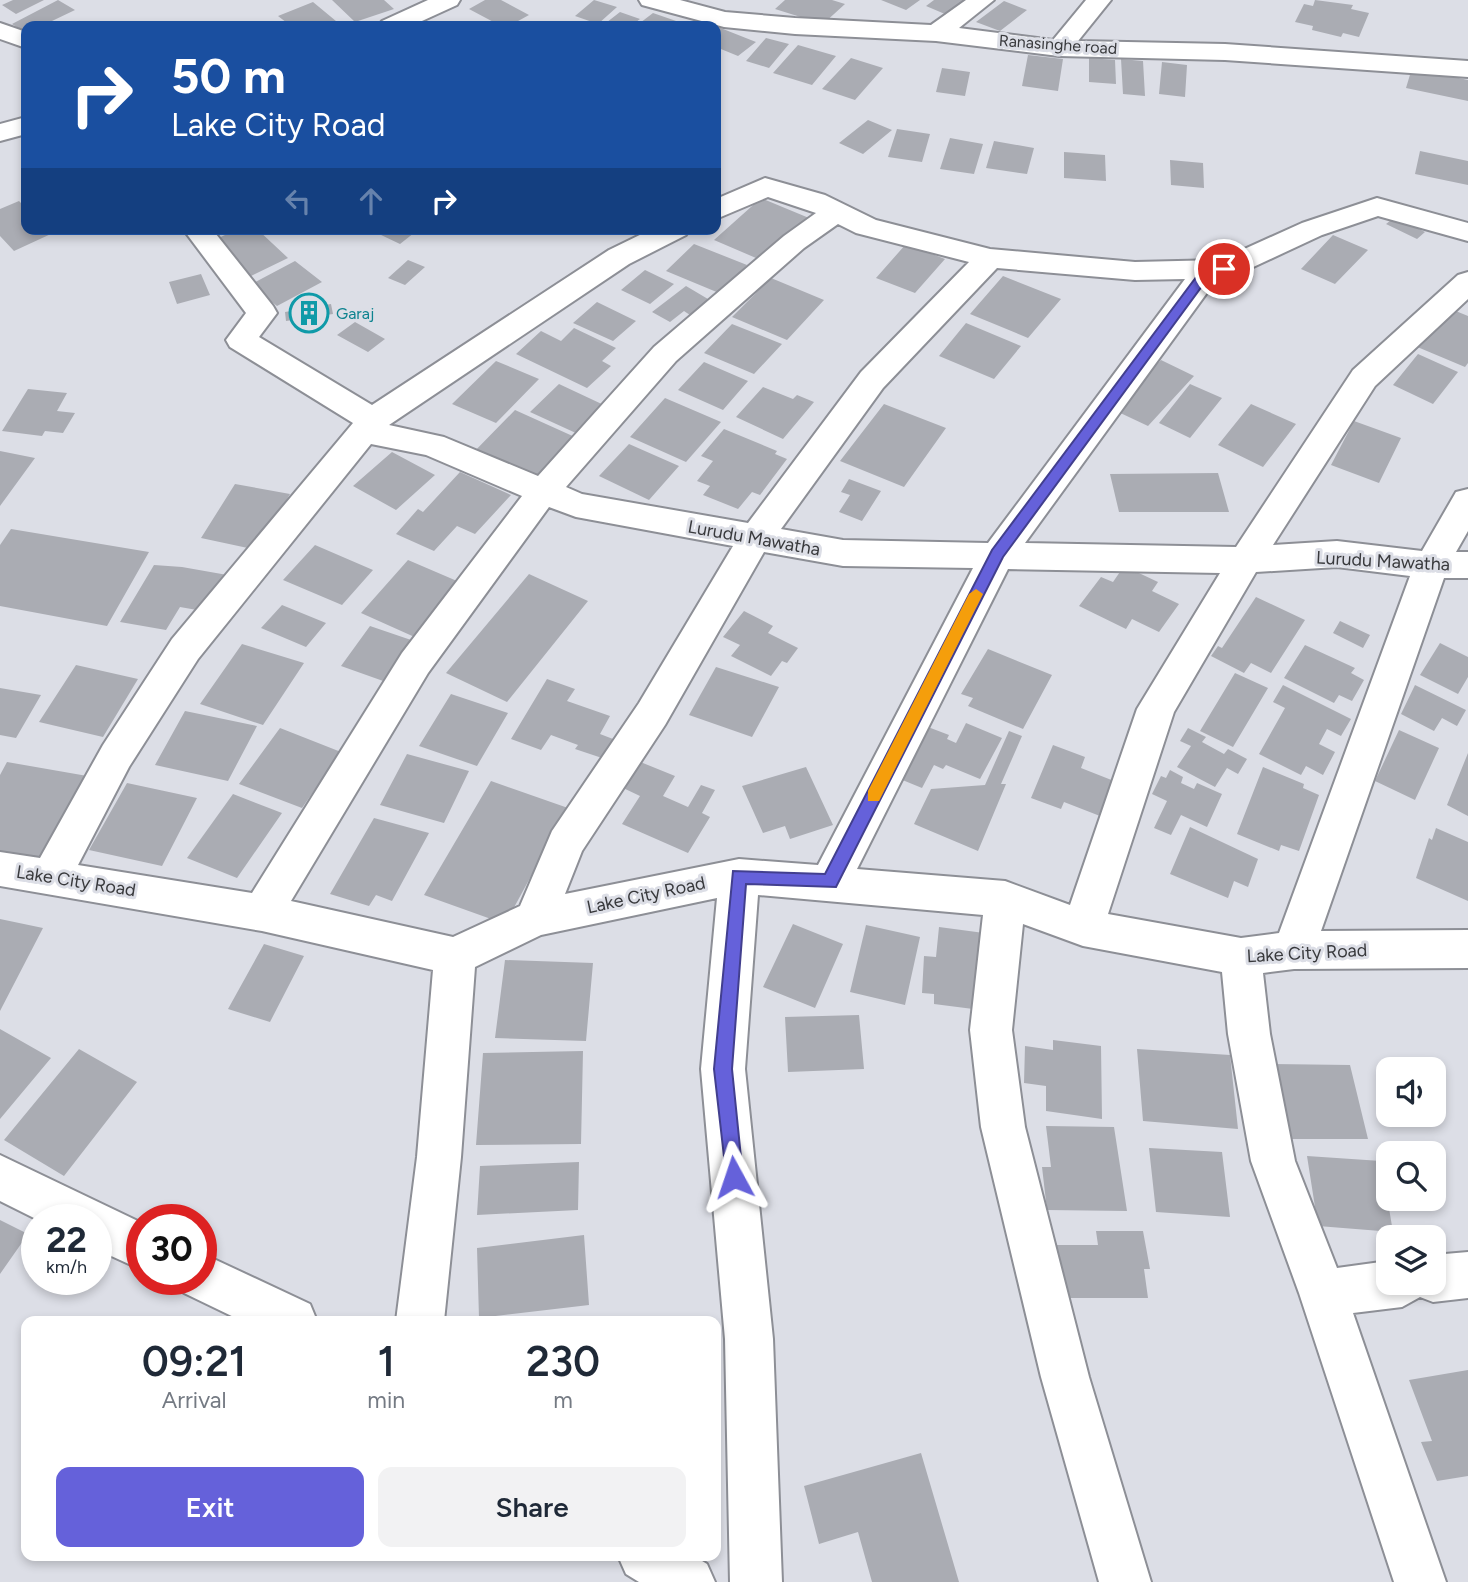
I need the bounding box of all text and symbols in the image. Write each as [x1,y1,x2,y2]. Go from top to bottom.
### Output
street label: Ranasinghe road [998,31,1118,58]
text: 50 m [171,46,286,105]
icon: right [56,49,147,140]
text: Lake City Road [171,106,386,144]
icon: left [279,182,317,220]
icon: ahead [352,182,390,220]
icon: right [425,182,463,220]
pin [1194,239,1254,299]
icon: arrive [1205,250,1243,288]
building icon: Garaj [288,292,330,334]
place label: Garaj [336,304,374,323]
street label: Lurudu Mawatha [686,516,822,560]
street label: Lurudu Mawatha [1316,547,1450,575]
street label: Lake City Road [15,861,137,901]
street label: Lake City Road [585,872,707,918]
street label: Lake City Road [1246,939,1368,967]
map controls [1376,1057,1446,1295]
button: sound [1376,1057,1446,1127]
position arrow [697,1140,771,1214]
button: search [1376,1141,1446,1211]
speed limit sign: 30 [126,1204,217,1295]
text: 22 [46,1219,87,1261]
button: layers [1376,1225,1446,1295]
text: km/h [46,1256,87,1278]
text: 09:21 [142,1336,246,1387]
text: 1 [377,1336,395,1387]
text: 230 [526,1336,600,1387]
text: Arrival [162,1386,227,1414]
text: min [367,1386,405,1414]
text: m [553,1386,573,1414]
button: Exit [56,1467,364,1547]
button: Share [378,1467,686,1547]

